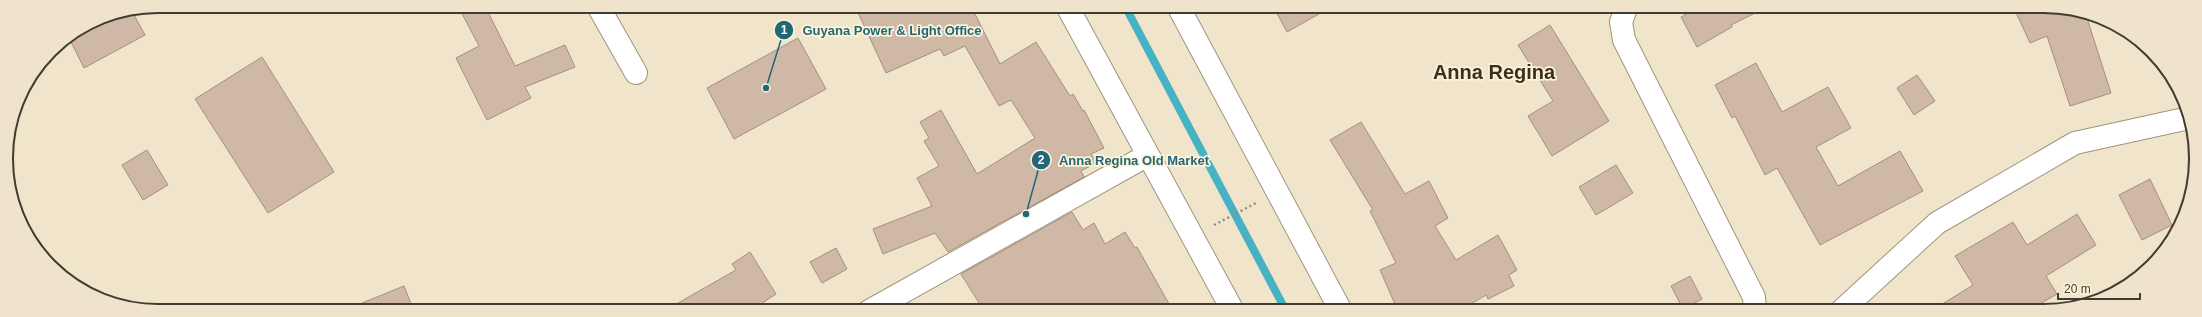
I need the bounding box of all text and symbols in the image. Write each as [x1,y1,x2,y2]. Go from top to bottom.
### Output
callout: Guyana Power & Light Office [774,17,989,42]
text: 1 [781,23,788,37]
text: Guyana Power & Light Office [802,23,982,38]
district label: Anna Regina [1433,61,1556,83]
callout: Anna Regina Old Market [1031,148,1217,173]
text: 2 [1038,153,1045,167]
text: Anna Regina Old Market [1059,153,1210,168]
scale bar [2058,275,2140,301]
text: 20 m [2064,282,2091,296]

